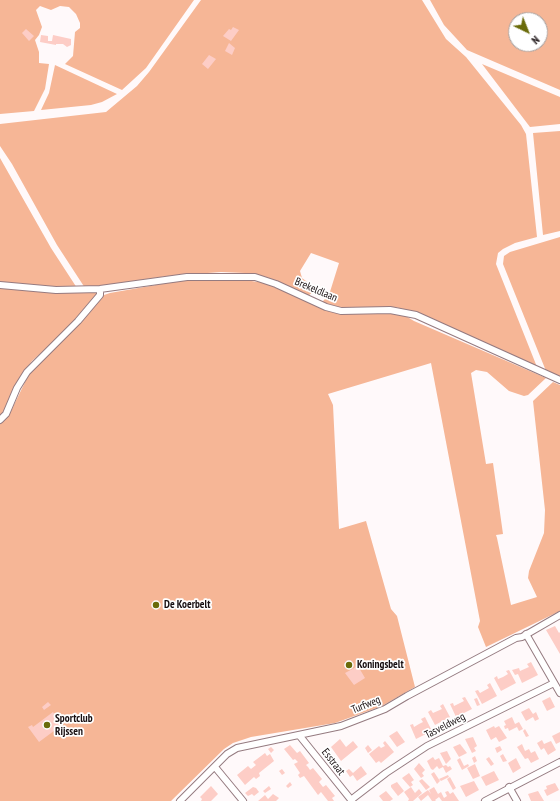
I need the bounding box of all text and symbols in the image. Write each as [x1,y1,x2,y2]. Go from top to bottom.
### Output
north arrow [508,12,548,52]
text: N [529,33,542,47]
street label: Brekeldlaan [293,275,339,305]
place label: De Koerbelt [164,598,210,612]
marker: De Koerbelt [151,600,161,610]
place label: Koningsbelt [357,658,404,672]
marker: Koningsbelt [344,660,354,670]
street label: Turfweg [350,693,382,717]
street label: Tasveldweg [422,710,468,742]
place label: Sportclub Rijssen [55,712,93,738]
marker: Sportclub Rijssen [42,720,52,730]
street label: Esstraat [319,746,347,778]

